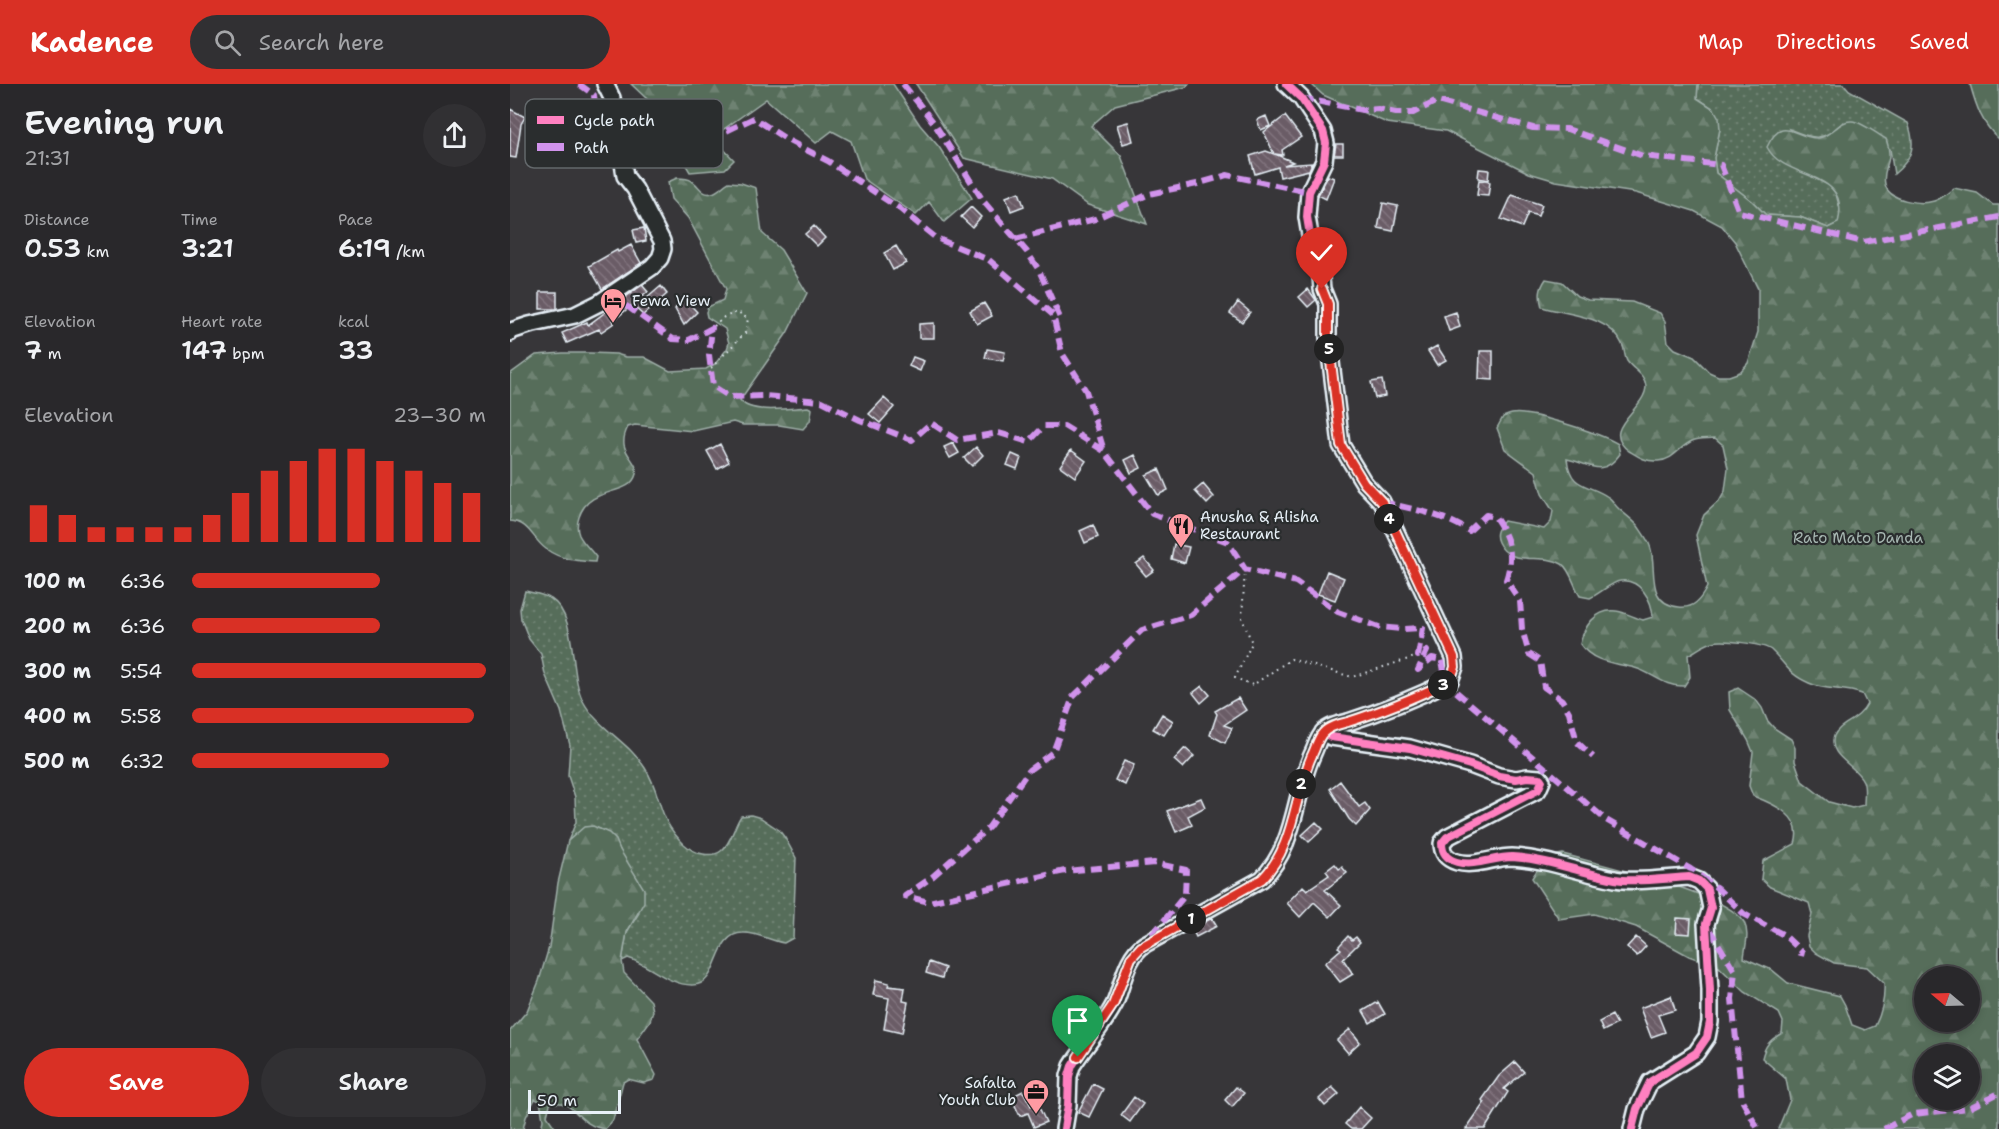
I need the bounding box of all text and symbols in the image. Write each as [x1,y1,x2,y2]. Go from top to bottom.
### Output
search box [190,15,610,69]
text: Kadence [30,23,154,61]
icon: search [211,26,244,59]
text: Search here [259,28,385,57]
text: Map [1698,28,1743,56]
text: Directions [1776,28,1876,56]
text: Saved [1909,28,1969,56]
legend [525,99,723,168]
text: Evening run [24,100,224,145]
button: share [423,104,486,167]
text: Cycle path [574,110,655,131]
text: Path [574,137,609,158]
text: 21:31 [24,145,70,171]
text: Distance [24,209,90,230]
text: Time [181,209,218,230]
text: Pace [338,209,373,230]
pin [1296,227,1347,289]
text: 0.53 [24,230,81,265]
text: 3:21 [181,230,234,265]
text: 6:19 [338,230,391,265]
icon: check [1305,236,1338,269]
text: km [81,241,109,262]
text: /km [391,241,425,262]
hotel icon: Fewa View [598,286,628,324]
place label: Fewa View [632,291,711,311]
text: Elevation [24,311,96,332]
text: Heart rate [181,311,263,332]
text: kcal [338,311,369,332]
text: 7 [24,332,42,367]
text: 147 [181,332,227,367]
text: 33 [338,332,373,367]
pin: 5 [1314,334,1344,364]
text: 5 [1324,338,1334,359]
text: m [42,343,61,364]
text: bpm [227,343,265,364]
text: Elevation [24,402,114,428]
text: 23–30 m [393,402,486,428]
pin: 4 [1374,504,1404,534]
place label: Anusha & Alisha Restaurant [1200,507,1319,544]
text: 4 [1383,508,1395,529]
restaurant icon: Anusha & Alisha Restaurant [1166,511,1196,549]
park label: Rato Mato Danda [1793,528,1924,548]
text: 100 m [24,568,86,594]
text: 6:36 [120,568,165,594]
text: 200 m [24,613,91,639]
text: 6:36 [120,613,165,639]
text: 300 m [24,658,91,684]
text: 5:54 [120,658,162,684]
pin: 3 [1428,670,1458,700]
text: 3 [1437,674,1449,695]
text: 400 m [24,703,91,729]
text: 5:58 [120,703,162,729]
text: 500 m [24,748,90,774]
text: 6:32 [120,748,164,774]
pin: 2 [1286,769,1316,799]
text: 2 [1295,773,1307,794]
pin: 1 [1176,904,1206,934]
text: 1 [1187,908,1195,929]
north arrow [1914,966,1980,1032]
map controls [1914,966,1980,1110]
pin [1052,995,1103,1057]
icon: arrive [1061,1004,1094,1037]
button: layers [1914,1044,1980,1110]
button: Save [24,1048,249,1117]
button: Share [261,1048,486,1117]
place label: Safalta Youth Club [939,1073,1017,1110]
office icon: Safalta Youth Club [1021,1077,1051,1115]
scale bar [528,1087,621,1114]
text: 50 m [537,1090,577,1111]

